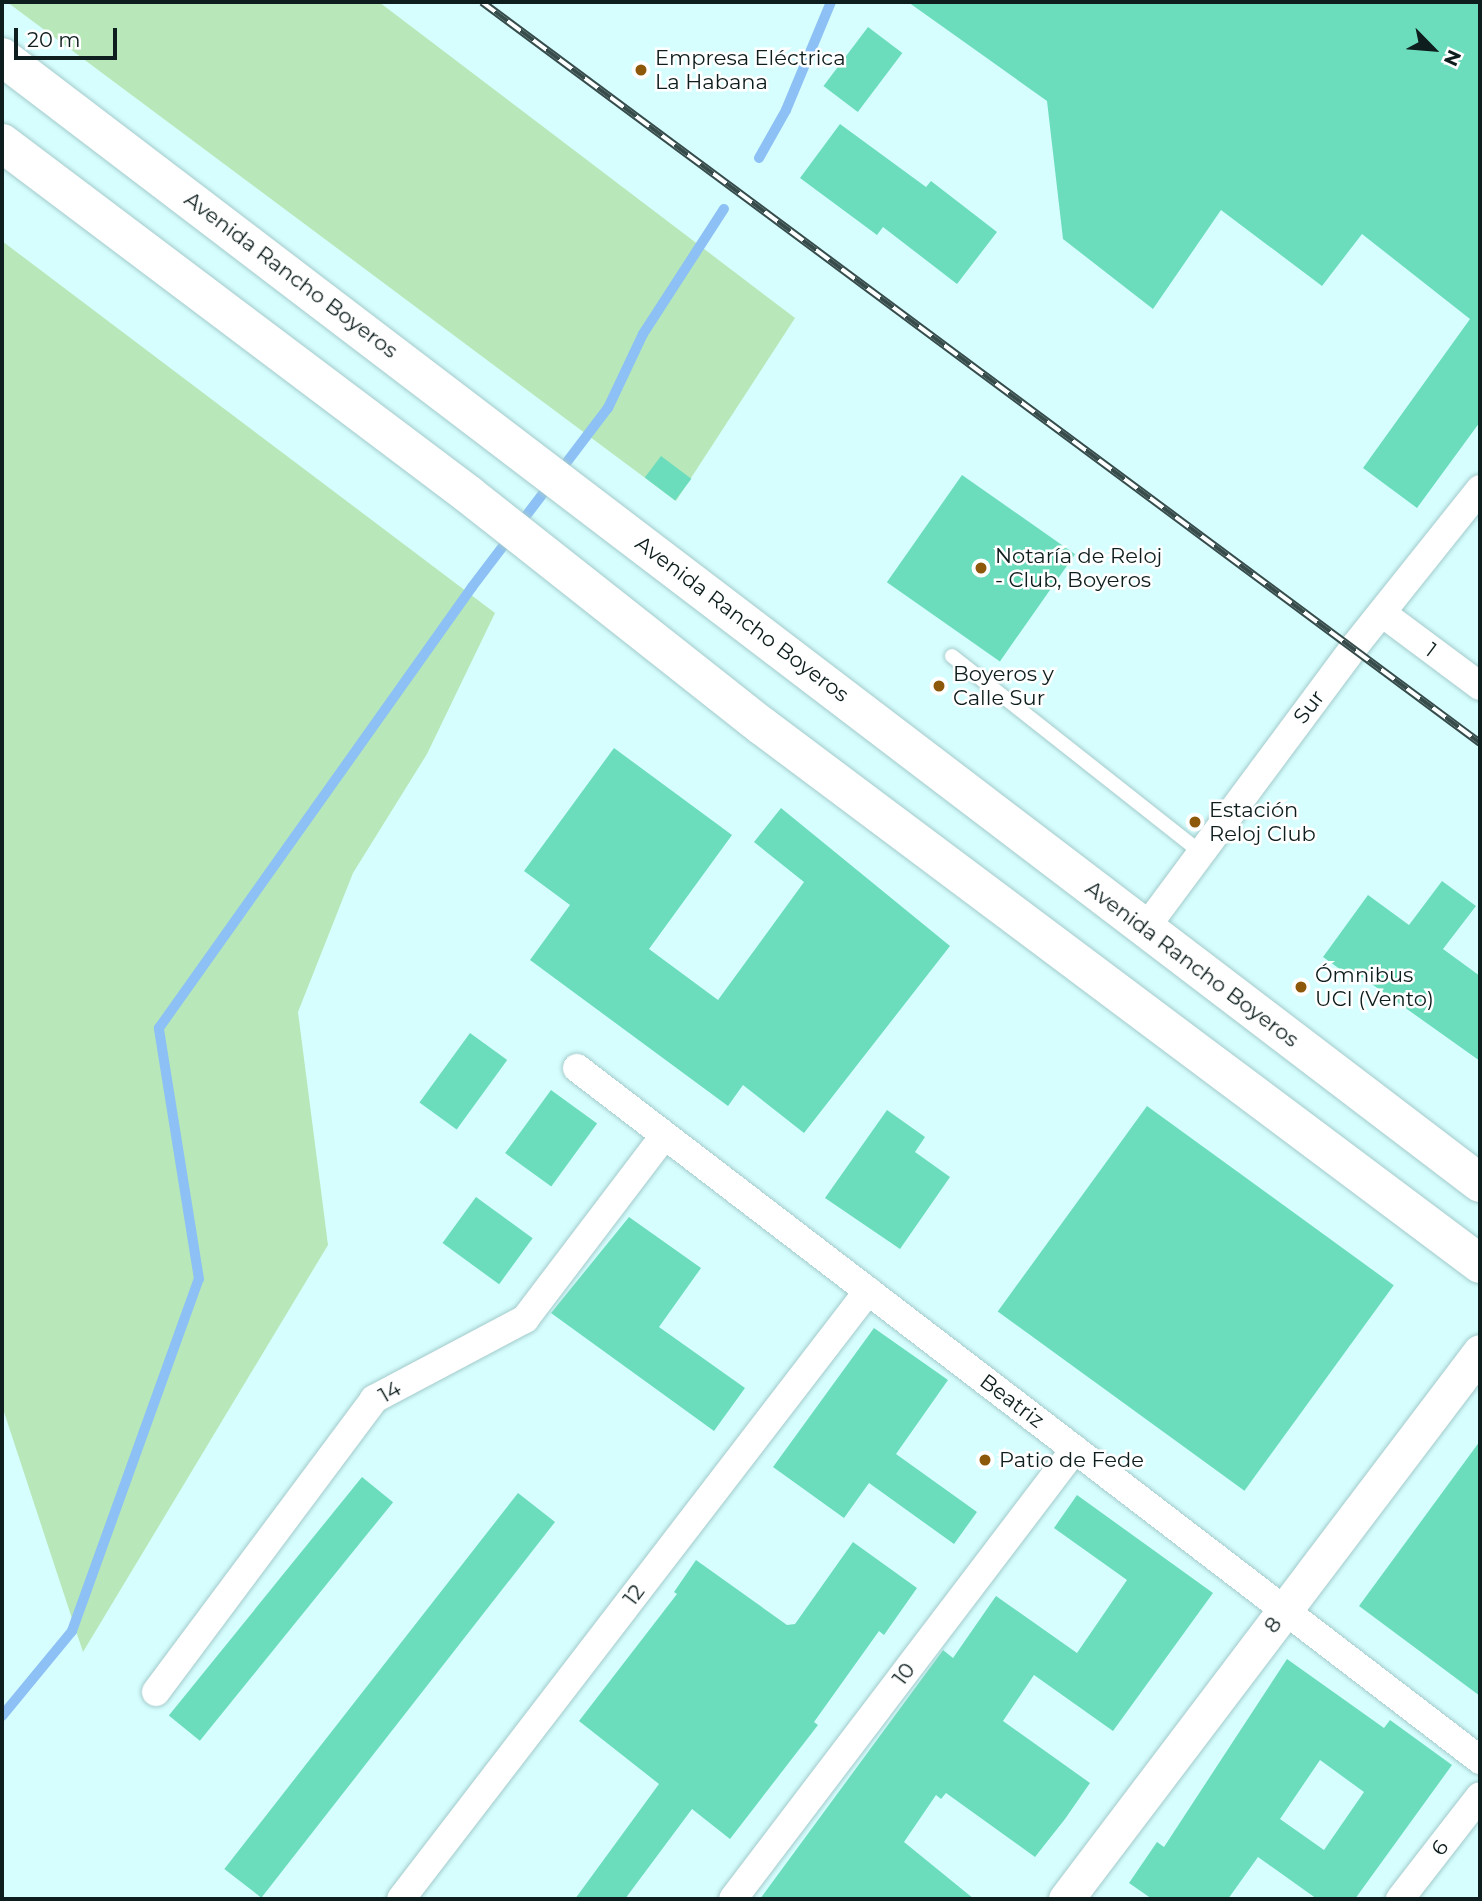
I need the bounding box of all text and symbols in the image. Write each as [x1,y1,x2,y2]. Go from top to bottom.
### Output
scale bar [18,14,121,58]
north arrow [1398,14,1468,84]
text: 20 m [27,27,81,52]
place label: Empresa Eléctrica La Habana [655,45,846,95]
text: N [1439,46,1466,70]
marker: Empresa Eléctrica La Habana [633,62,649,78]
street label: Avenida Rancho Boyeros [179,187,403,363]
street label: Avenida Rancho Boyeros [630,531,854,707]
place label: Notaría de Reloj - Club, Boyeros [995,543,1162,593]
marker: Notaría de Reloj - Club, Boyeros [973,560,989,576]
street label: 1 [1420,638,1442,662]
place label: Boyeros y Calle Sur [953,661,1054,711]
marker: Boyeros y Calle Sur [931,678,947,694]
street label: Sur [1288,685,1330,729]
place label: Estación Reloj Club [1209,797,1316,847]
marker: Estación Reloj Club [1187,814,1203,830]
street label: Avenida Rancho Boyeros [1080,876,1304,1052]
place label: Ómnibus UCI (Vento) [1315,962,1434,1012]
marker: Ómnibus UCI (Vento) [1293,979,1309,995]
street label: Beatriz [975,1369,1049,1433]
street label: 14 [374,1376,406,1408]
place label: Patio de Fede [999,1447,1144,1473]
marker: Patio de Fede [977,1452,993,1468]
street label: 12 [618,1580,650,1610]
street label: 8 [1259,1612,1287,1638]
street label: 10 [887,1658,921,1690]
street label: 6 [1426,1835,1454,1861]

